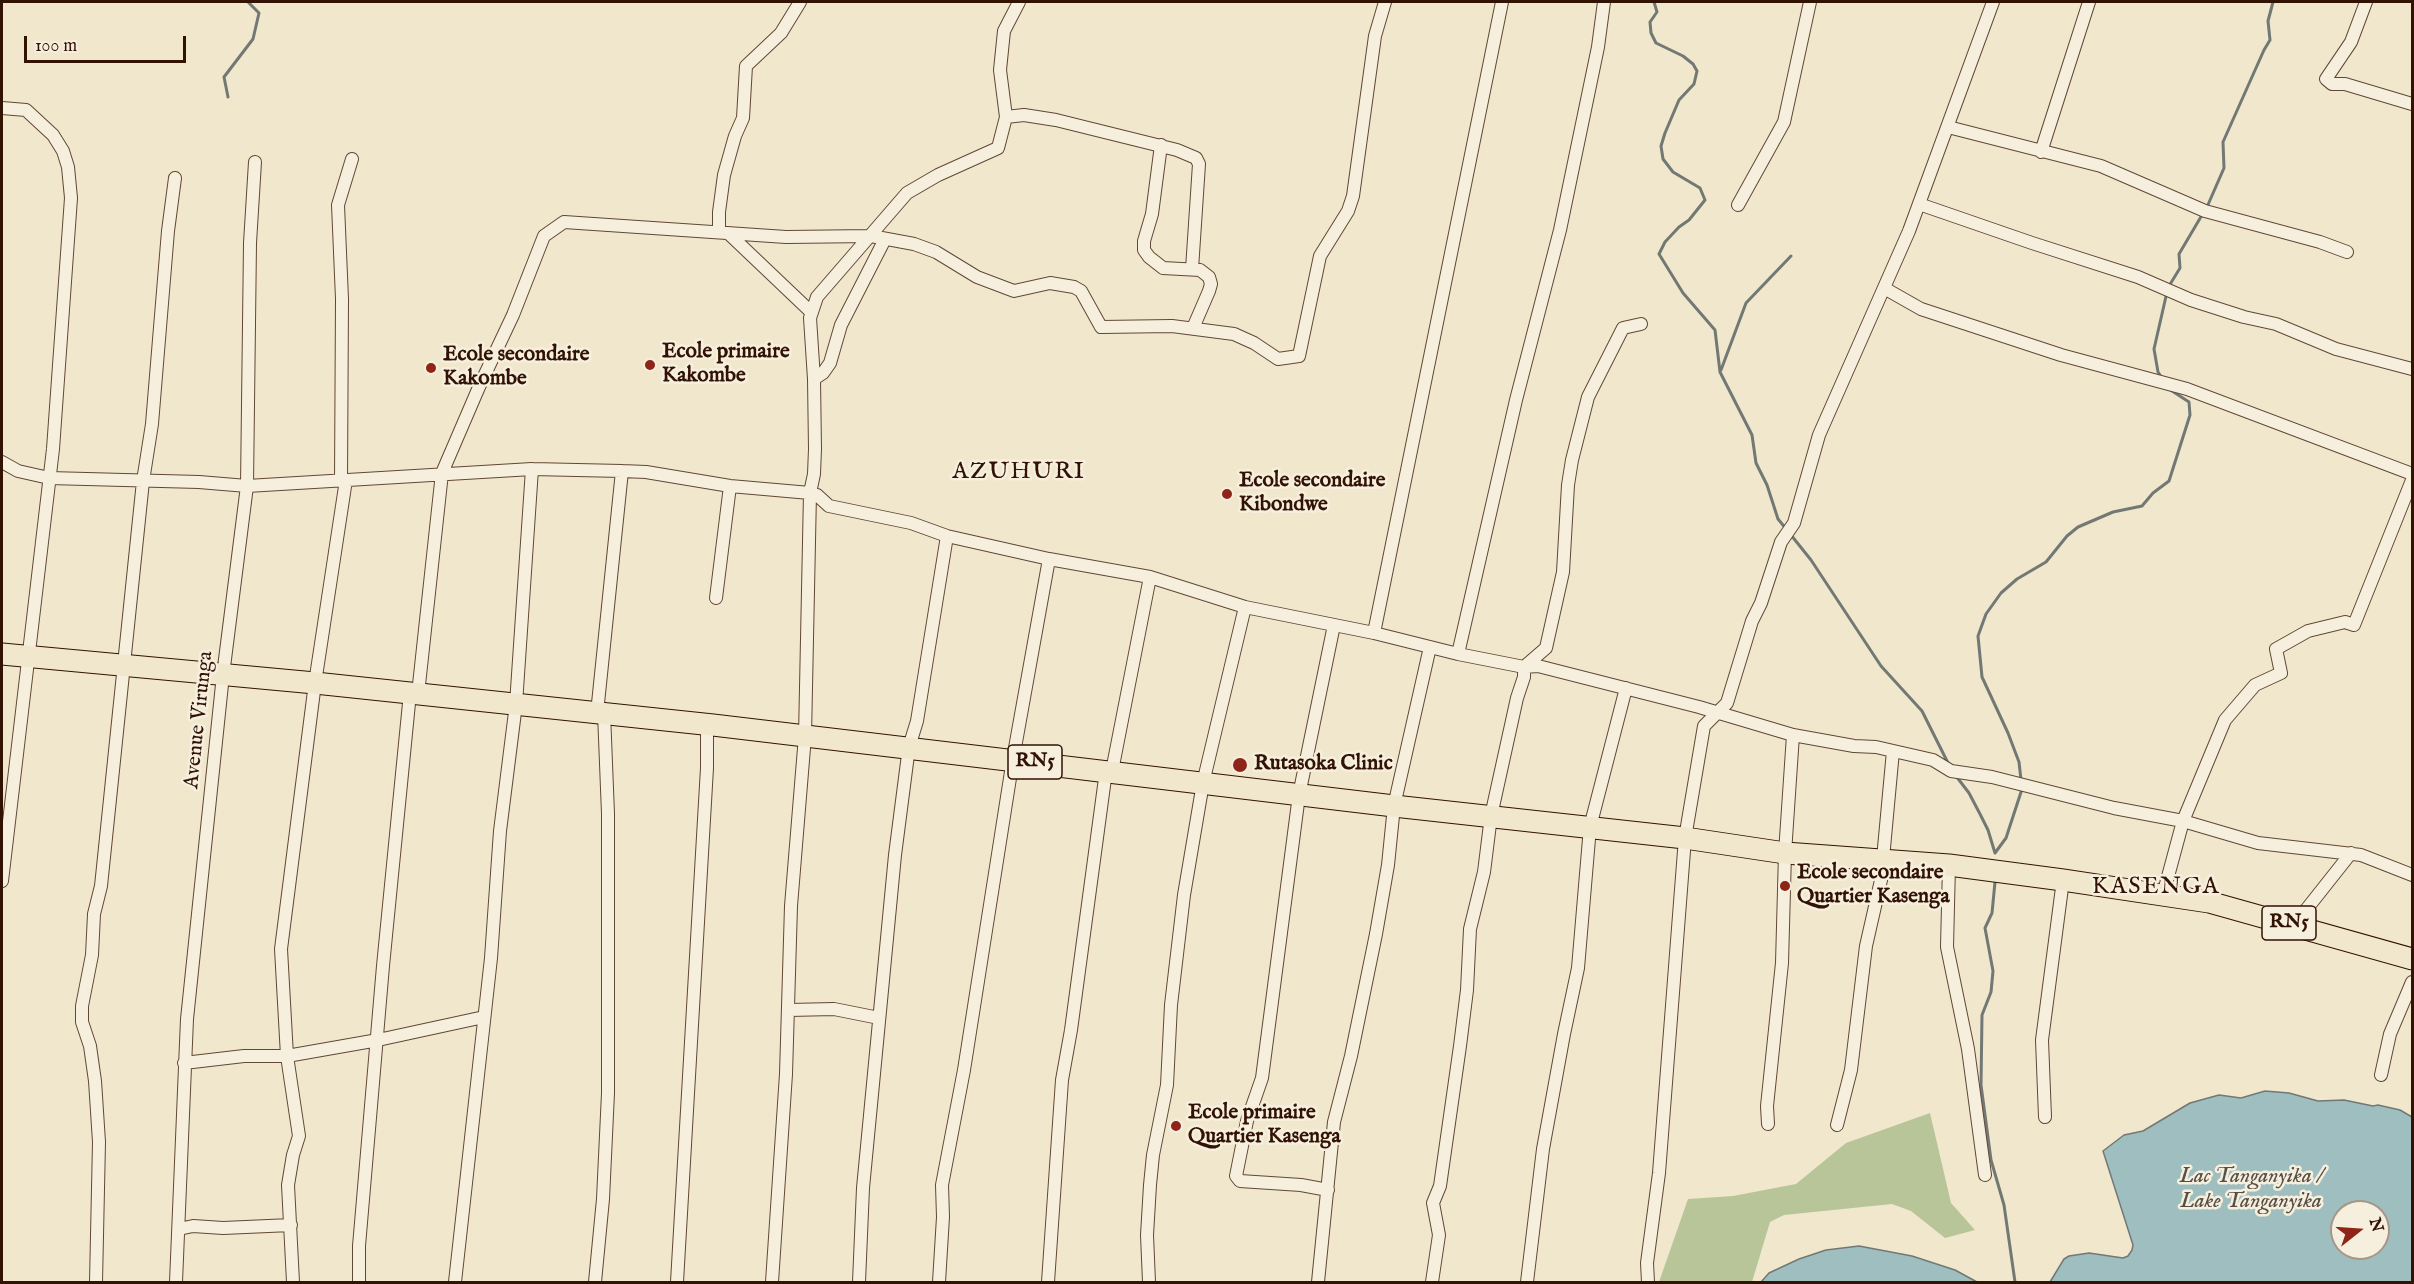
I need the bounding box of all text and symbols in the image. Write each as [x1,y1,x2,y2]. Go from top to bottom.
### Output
scale bar [27,24,189,62]
text: 100 m [35,35,77,58]
place label: Ecole primaire Kakombe [662,340,790,390]
place label: Ecole secondaire Kakombe [443,343,589,393]
marker: Ecole primaire Kakombe [643,358,657,372]
marker: Ecole secondaire Kakombe [424,361,438,375]
district label: AZUHURI [952,459,1086,487]
place label: Ecole secondaire Kibondwe [1239,469,1385,519]
marker: Ecole secondaire Kibondwe [1220,487,1234,501]
street label: Avenue Virunga [180,650,220,790]
road number: RN5 [1008,745,1062,779]
place label: Rutasoka Clinic [1254,752,1393,778]
marker: Rutasoka Clinic [1231,756,1249,774]
place label: Ecole secondaire Quartier Kasenga [1797,861,1949,911]
district label: KASENGA [2092,874,2220,902]
marker: Ecole secondaire Quartier Kasenga [1778,879,1792,893]
road number: RN5 [2262,906,2316,940]
place label: Ecole primaire Quartier Kasenga [1188,1101,1340,1151]
marker: Ecole primaire Quartier Kasenga [1169,1119,1183,1133]
water label: Lac Tanganyika / Lake Tanganyika [2180,1164,2322,1216]
north arrow [2330,1200,2390,1260]
text: N [2364,1216,2387,1235]

